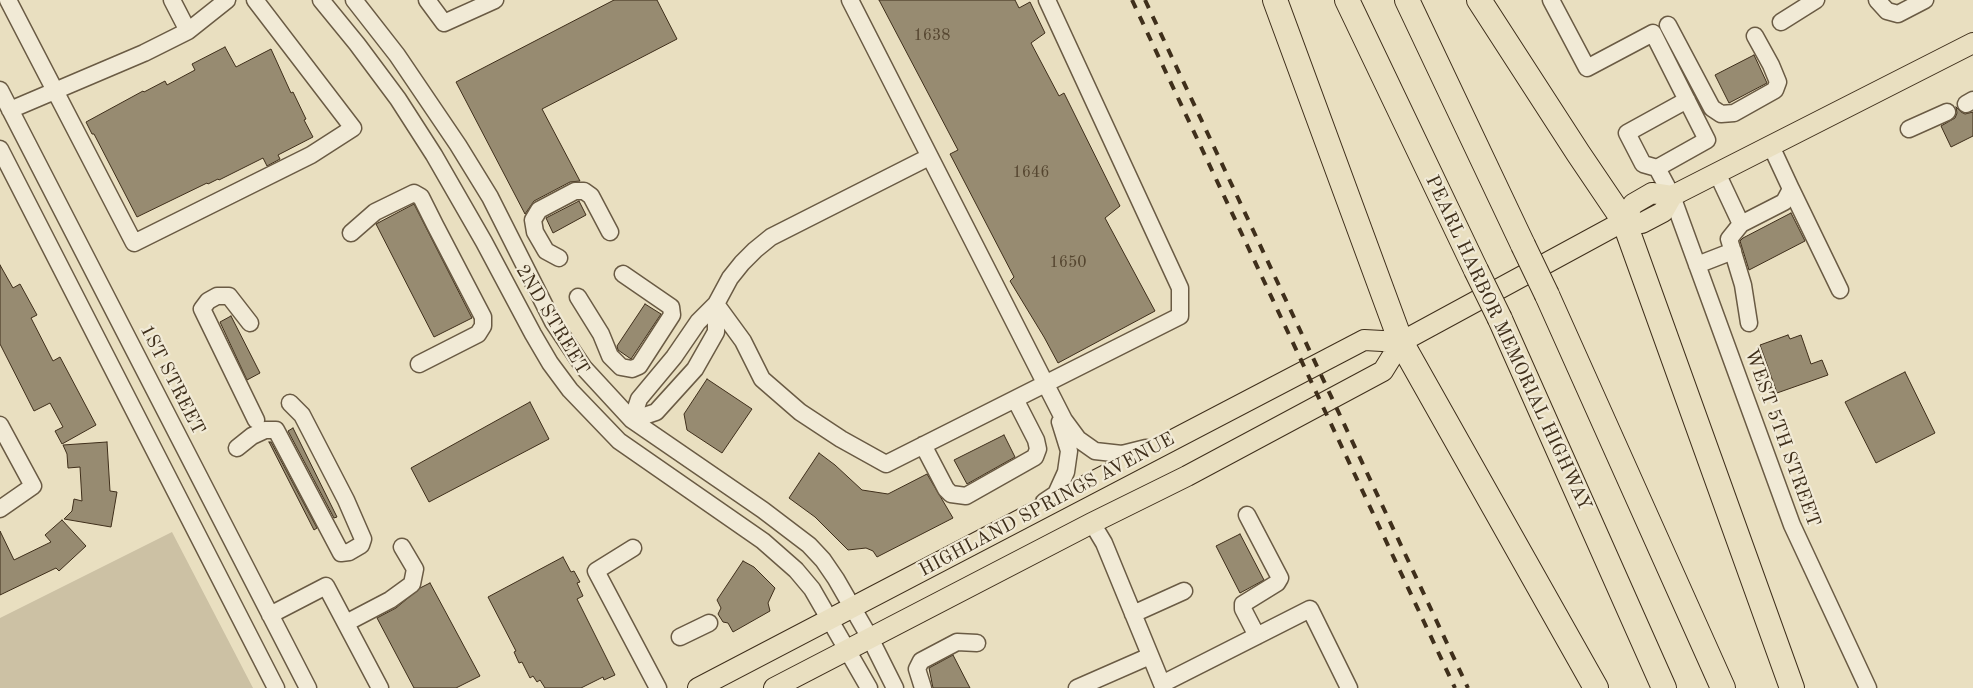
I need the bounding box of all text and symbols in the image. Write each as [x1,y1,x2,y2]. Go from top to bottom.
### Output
house number: 1638 [913,26,951,46]
house number: 1646 [1012,163,1050,183]
street label: PEARL HARBOR MEMORIAL HIGHWAY [1420,172,1596,514]
house number: 1650 [1049,253,1087,273]
street label: 2ND STREET [510,261,594,379]
street label: 1ST STREET [135,321,209,439]
street label: WEST 5TH STREET [1739,346,1825,530]
street label: HIGHLAND SPRINGS AVENUE [915,428,1179,582]

